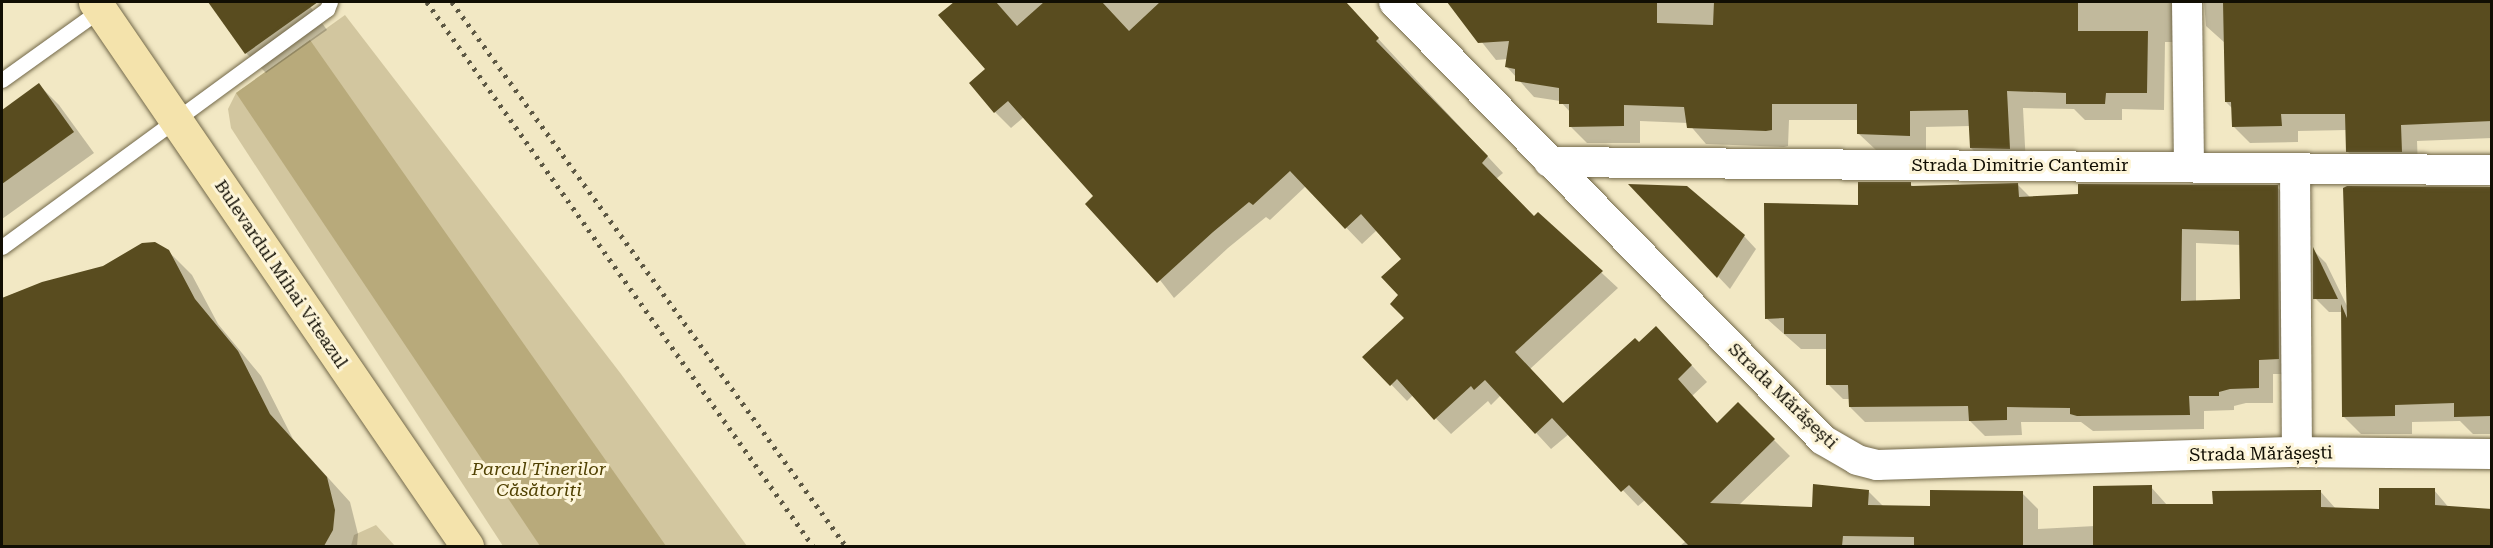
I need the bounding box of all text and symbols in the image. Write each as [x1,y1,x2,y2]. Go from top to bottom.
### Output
street label: Strada Dimitrie Cantemir [1912,154,2128,176]
street label: Bulevardul Mihai Viteazul [210,176,352,372]
street label: Strada Mărășești [1724,338,1842,454]
street label: Strada Mărășești [2189,442,2333,466]
park label: Parcul Tinerilor Căsătoriți [472,459,606,502]

